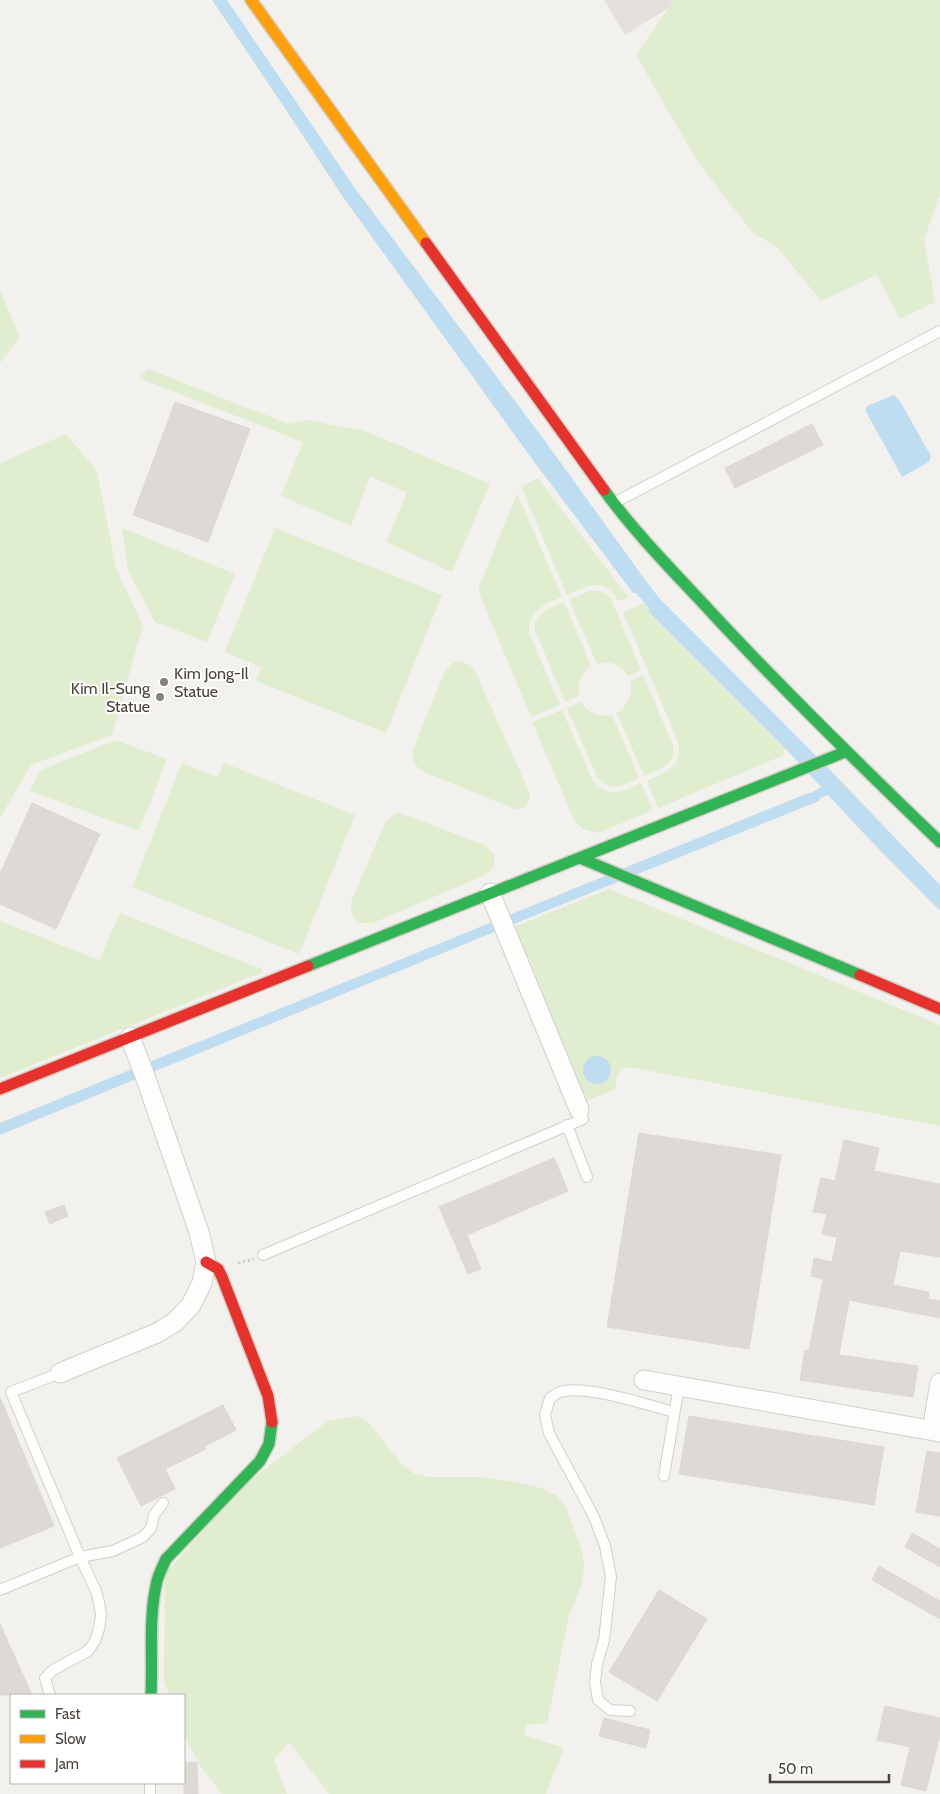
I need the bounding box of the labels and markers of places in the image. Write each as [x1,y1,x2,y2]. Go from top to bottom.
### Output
place label: Kim Jong-Il Statue [174,664,249,701]
marker: Kim Jong-Il Statue [158,676,170,688]
place label: Kim Il-Sung Statue [71,679,151,716]
marker: Kim Il-Sung Statue [154,691,166,703]

